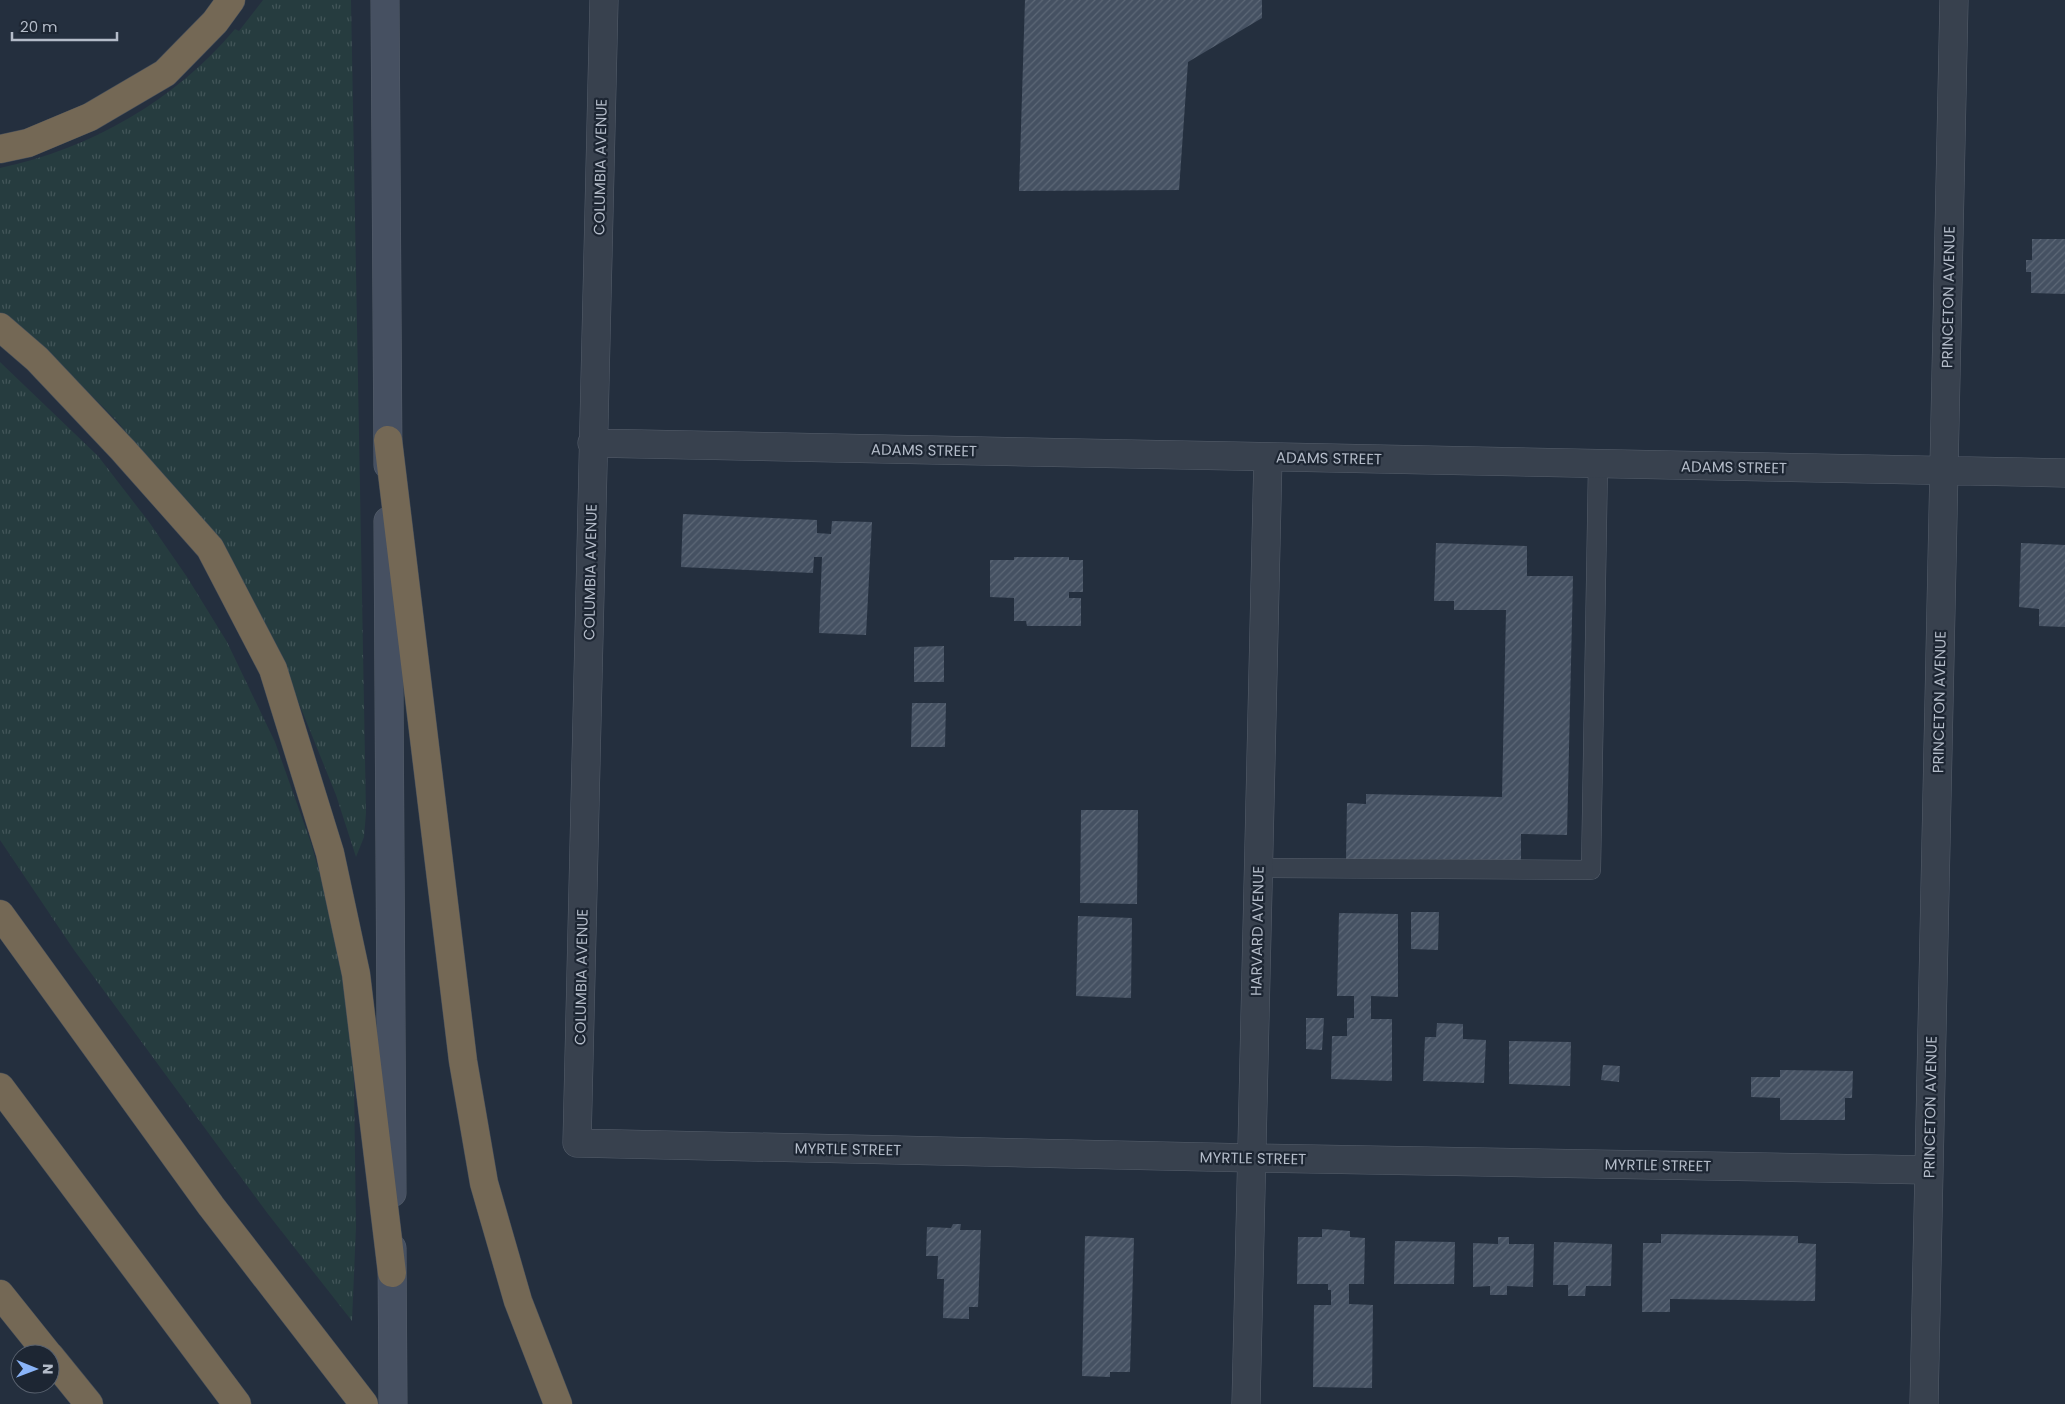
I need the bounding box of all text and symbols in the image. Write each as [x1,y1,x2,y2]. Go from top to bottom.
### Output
scale bar [12,10,118,42]
text: 20 m [20,16,58,37]
street label: COLUMBIA AVENUE [588,99,612,235]
street label: PRINCETON AVENUE [1936,226,1960,368]
street label: ADAMS STREET [871,439,977,461]
street label: ADAMS STREET [1276,447,1382,469]
street label: ADAMS STREET [1681,456,1787,478]
street label: COLUMBIA AVENUE [578,504,602,640]
street label: PRINCETON AVENUE [1927,631,1951,773]
street label: HARVARD AVENUE [1245,866,1269,996]
street label: COLUMBIA AVENUE [569,909,593,1045]
street label: PRINCETON AVENUE [1918,1036,1942,1178]
street label: MYRTLE STREET [795,1138,901,1160]
street label: MYRTLE STREET [1200,1147,1306,1169]
street label: MYRTLE STREET [1605,1154,1711,1176]
north arrow [10,1344,60,1394]
text: N [38,1364,58,1375]

